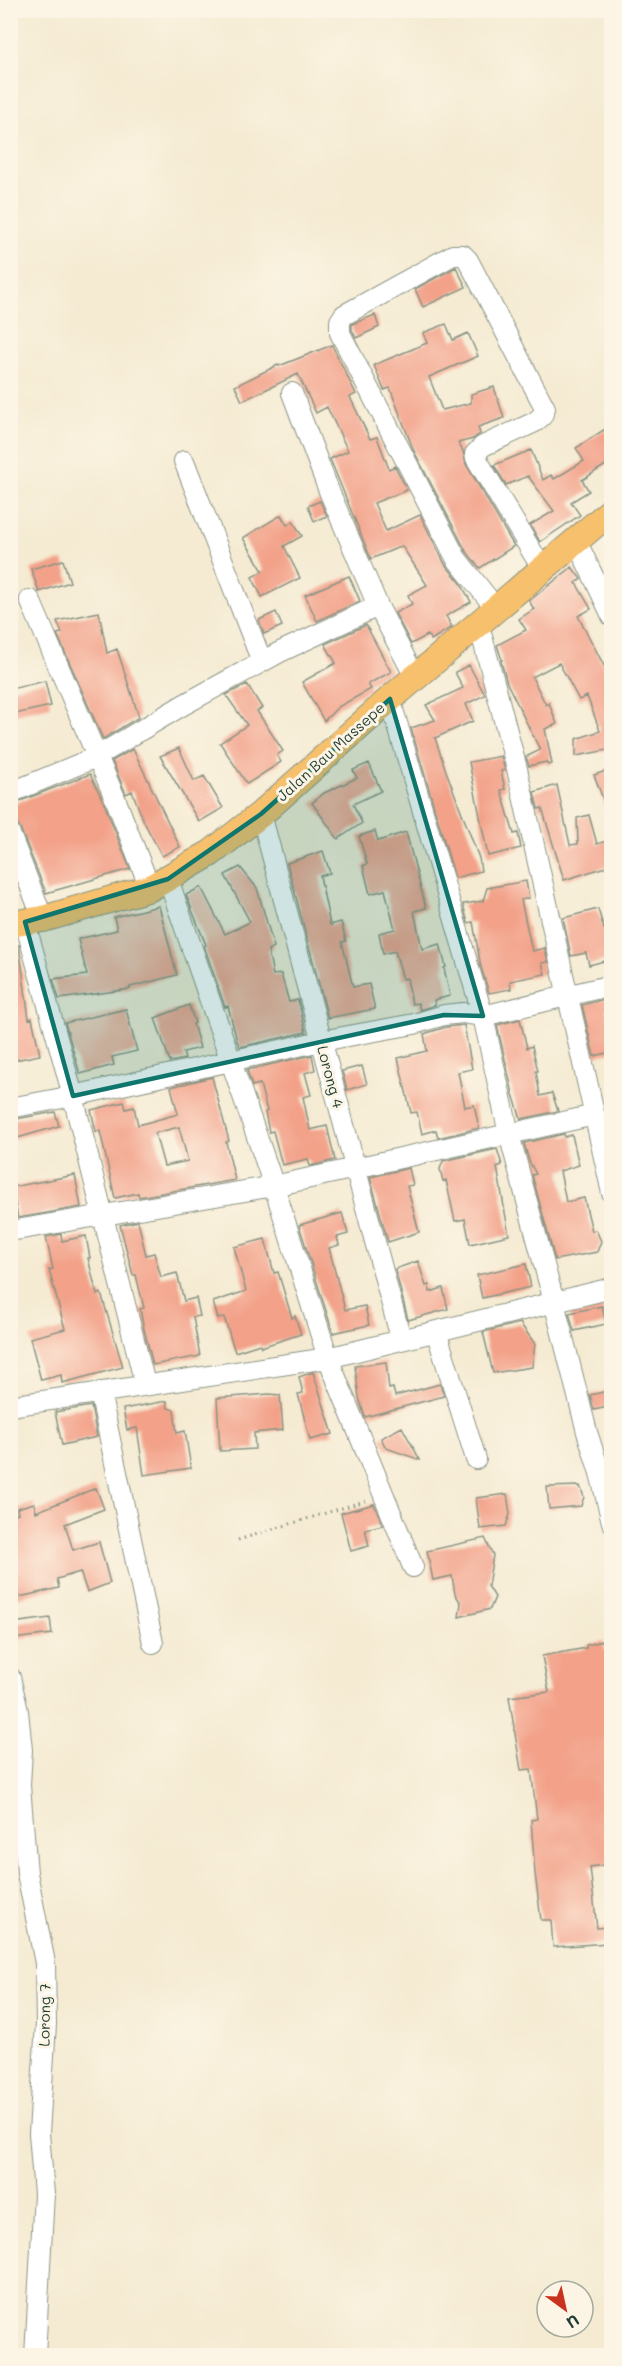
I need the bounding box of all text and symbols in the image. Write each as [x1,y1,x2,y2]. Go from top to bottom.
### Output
street label: Jalan Bau Massepe [272,697,389,805]
street label: Lorong 4 [313,1043,349,1110]
street label: Lorong 7 [33,1983,55,2047]
north arrow [535,2279,595,2339]
text: U [563,2310,584,2334]

